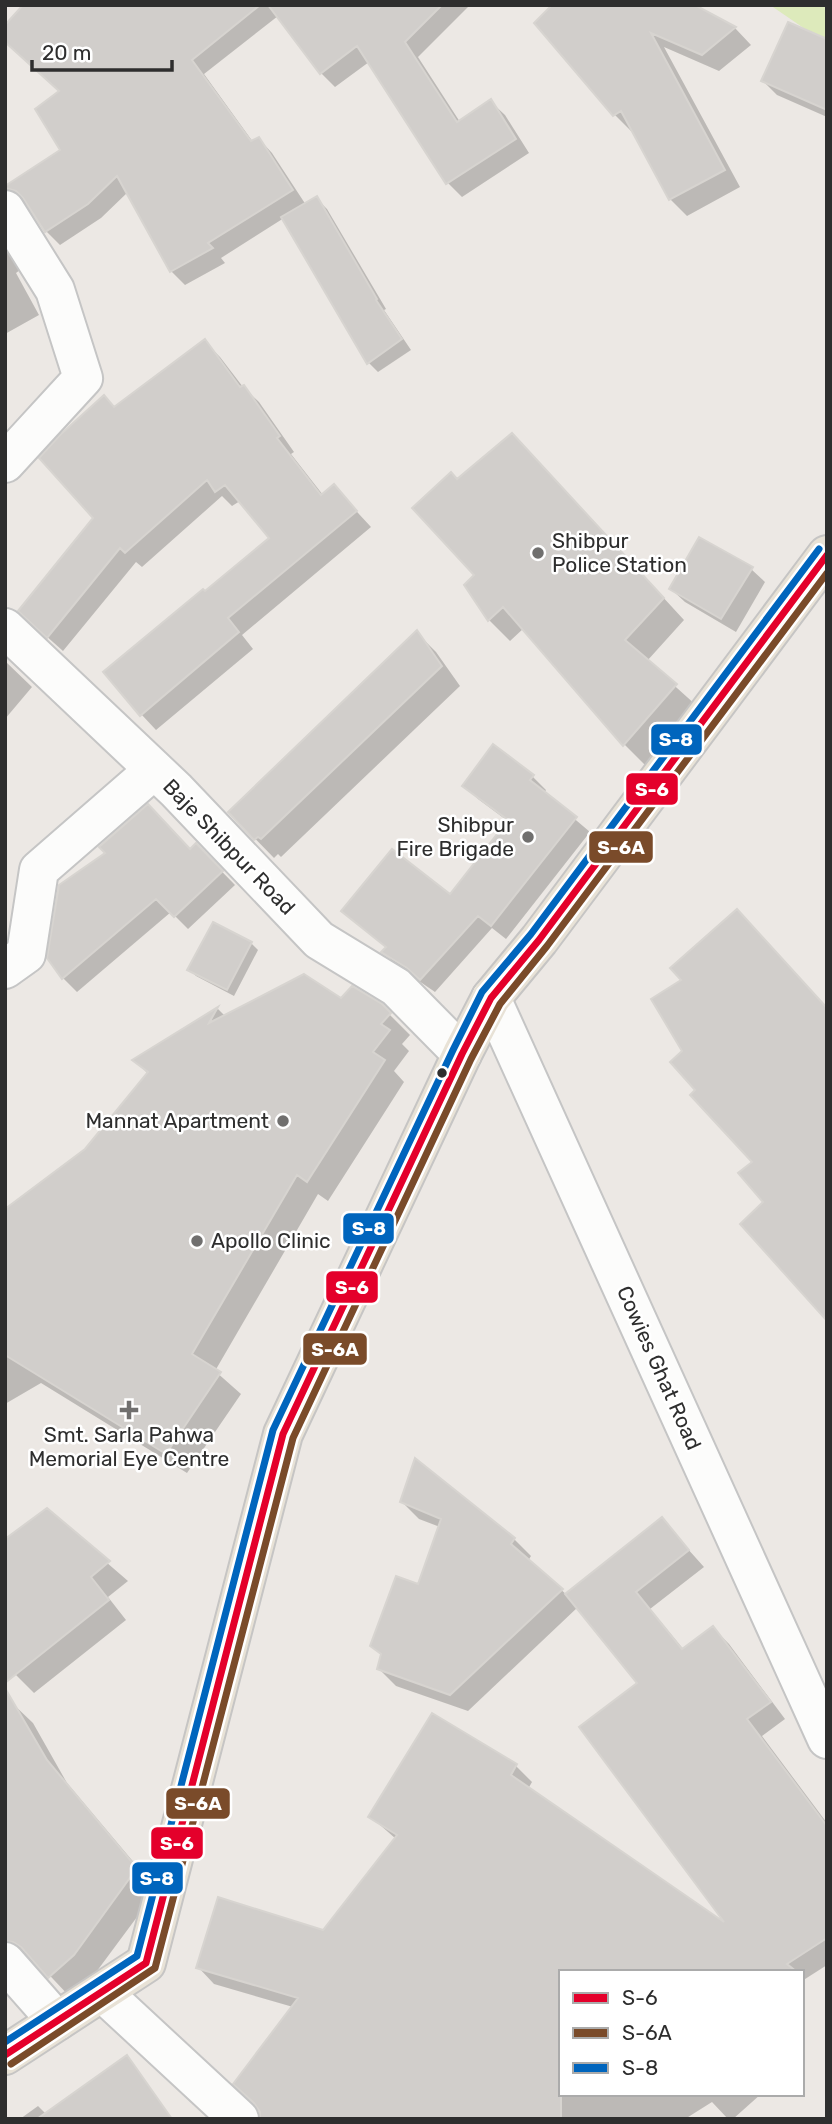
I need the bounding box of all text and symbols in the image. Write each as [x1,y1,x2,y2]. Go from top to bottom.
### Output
scale bar [32,28,172,72]
text: 20 m [42,40,91,65]
place label: Shibpur Police Station [552,528,687,577]
marker: Shibpur Police Station [530,545,546,561]
line badge: S-8 [650,723,703,756]
text: S-8 [659,728,693,751]
line badge: S-6 [625,772,679,806]
street label: Baje Shibpur Road [158,774,301,920]
text: S-6 [635,778,669,801]
place label: Shibpur Fire Brigade [397,812,514,861]
marker: Shibpur Fire Brigade [520,829,536,845]
line badge: S-6A [588,830,654,864]
text: S-6A [597,836,645,859]
unlabelled marker [435,1066,449,1080]
place label: Mannat Apartment [85,1108,269,1133]
marker: Mannat Apartment [275,1113,291,1129]
line badge: S-8 [342,1212,395,1245]
text: S-8 [352,1217,386,1240]
place label: Apollo Clinic [211,1228,331,1253]
marker: Apollo Clinic [189,1233,205,1249]
line badge: S-6 [325,1270,379,1304]
text: S-6 [335,1276,369,1299]
street label: Cowies Ghat Road [612,1282,707,1454]
line badge: S-6A [302,1332,368,1366]
text: S-6A [311,1338,359,1361]
marker: Smt. Sarla Pahwa Memorial Eye Centre [119,1400,139,1420]
place label: Smt. Sarla Pahwa Memorial Eye Centre [29,1422,229,1471]
line badge: S-6A [165,1787,231,1820]
text: S-6A [174,1792,222,1815]
line badge: S-6 [150,1826,204,1860]
text: S-6 [160,1832,194,1855]
line badge: S-8 [131,1861,184,1895]
text: S-8 [140,1867,174,1890]
legend [559,1970,804,2096]
text: S-6 [622,1985,658,2010]
text: S-6A [622,2020,672,2045]
text: S-8 [622,2055,658,2080]

